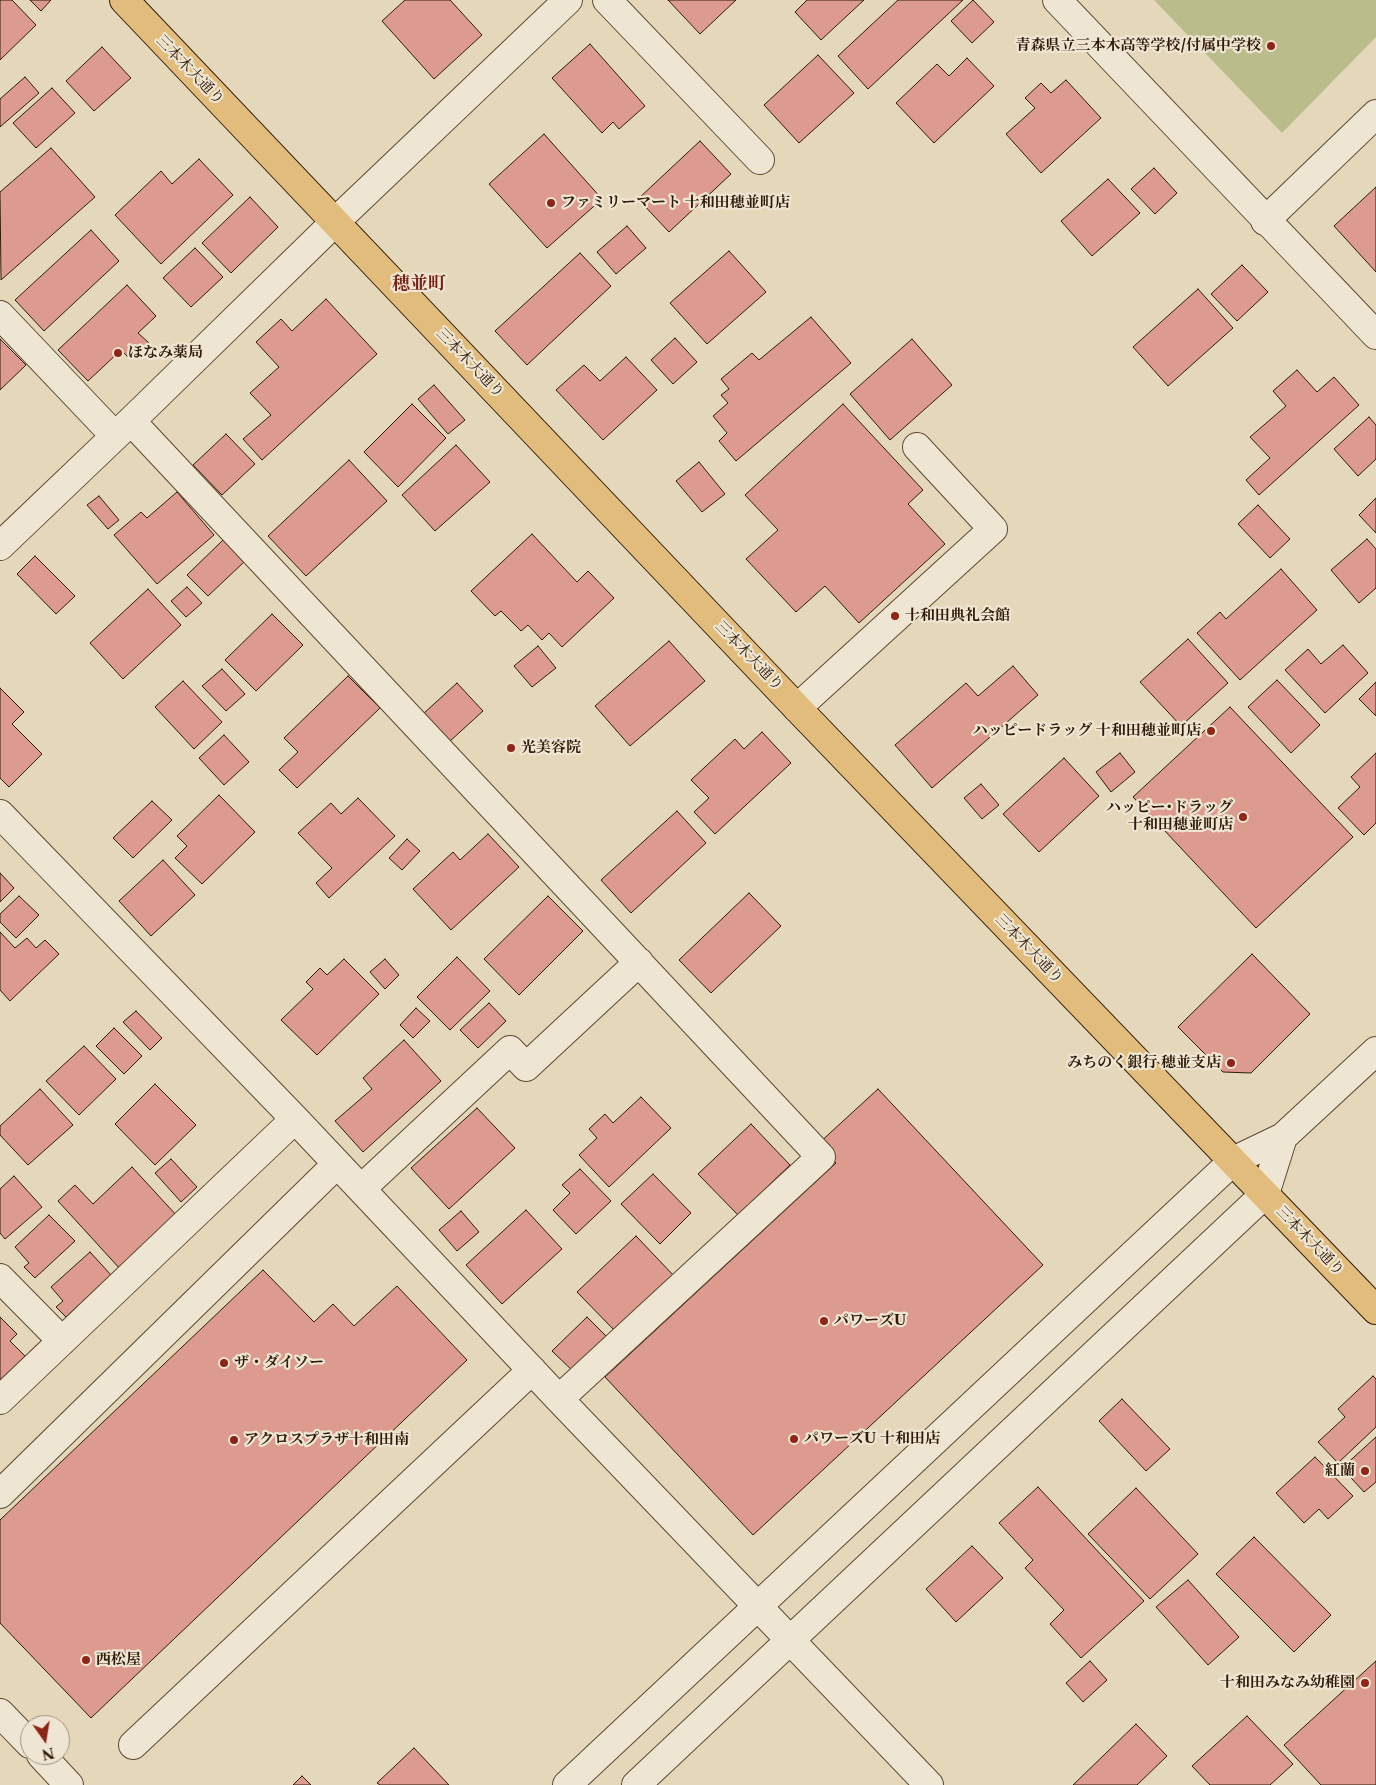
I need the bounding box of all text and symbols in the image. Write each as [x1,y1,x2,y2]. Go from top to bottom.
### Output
street label: 三本木大通り [152,31,228,109]
place label: 青森県立三本木高等学校/付属中学校 [1015,37,1261,55]
marker: 青森県立三本木高等学校/付属中学校 [1265,40,1277,52]
place label: ファミリーマート 十和田穂並町店 [561,194,790,212]
marker: ファミリーマート 十和田穂並町店 [545,197,557,209]
district label: 穂並町 [392,273,446,295]
street label: 三本木大通り [432,324,508,402]
place label: ほなみ薬局 [128,344,203,362]
marker: ほなみ薬局 [112,347,124,359]
place label: 十和田典礼会館 [905,607,1010,625]
marker: 十和田典礼会館 [889,610,901,622]
street label: 三本木大通り [711,617,787,695]
place label: ハッピードラッグ 十和田穂並町店 [973,722,1201,740]
marker: ハッピードラッグ 十和田穂並町店 [1205,725,1217,737]
place label: 光美容院 [521,739,581,757]
marker: 光美容院 [505,742,517,754]
place label: ハッピー･ドラッグ 十和田穂並町店 [1106,799,1233,834]
marker: ハッピー･ドラッグ 十和田穂並町店 [1237,811,1249,823]
street label: 三本木大通り [991,910,1067,988]
place label: みちのく銀行 穂並支店 [1067,1054,1221,1072]
marker: みちのく銀行 穂並支店 [1225,1057,1237,1069]
street label: 三本木大通り [1272,1202,1348,1280]
place label: パワーズU [834,1312,906,1330]
marker: パワーズU [818,1315,830,1327]
place label: ザ・ダイソー [234,1354,324,1372]
marker: ザ・ダイソー [218,1357,230,1369]
place label: パワーズU 十和田店 [804,1430,940,1448]
place label: アクロスプラザ十和田南 [244,1431,409,1449]
marker: パワーズU 十和田店 [788,1433,800,1445]
marker: アクロスプラザ十和田南 [228,1434,240,1446]
place label: 紅蘭 [1325,1462,1355,1480]
marker: 紅蘭 [1359,1465,1371,1477]
place label: 西松屋 [96,1651,141,1669]
marker: 西松屋 [80,1654,92,1666]
place label: 十和田みなみ幼稚園 [1220,1674,1355,1692]
marker: 十和田みなみ幼稚園 [1359,1677,1371,1689]
north arrow [20,1715,70,1765]
text: N [40,1744,56,1764]

